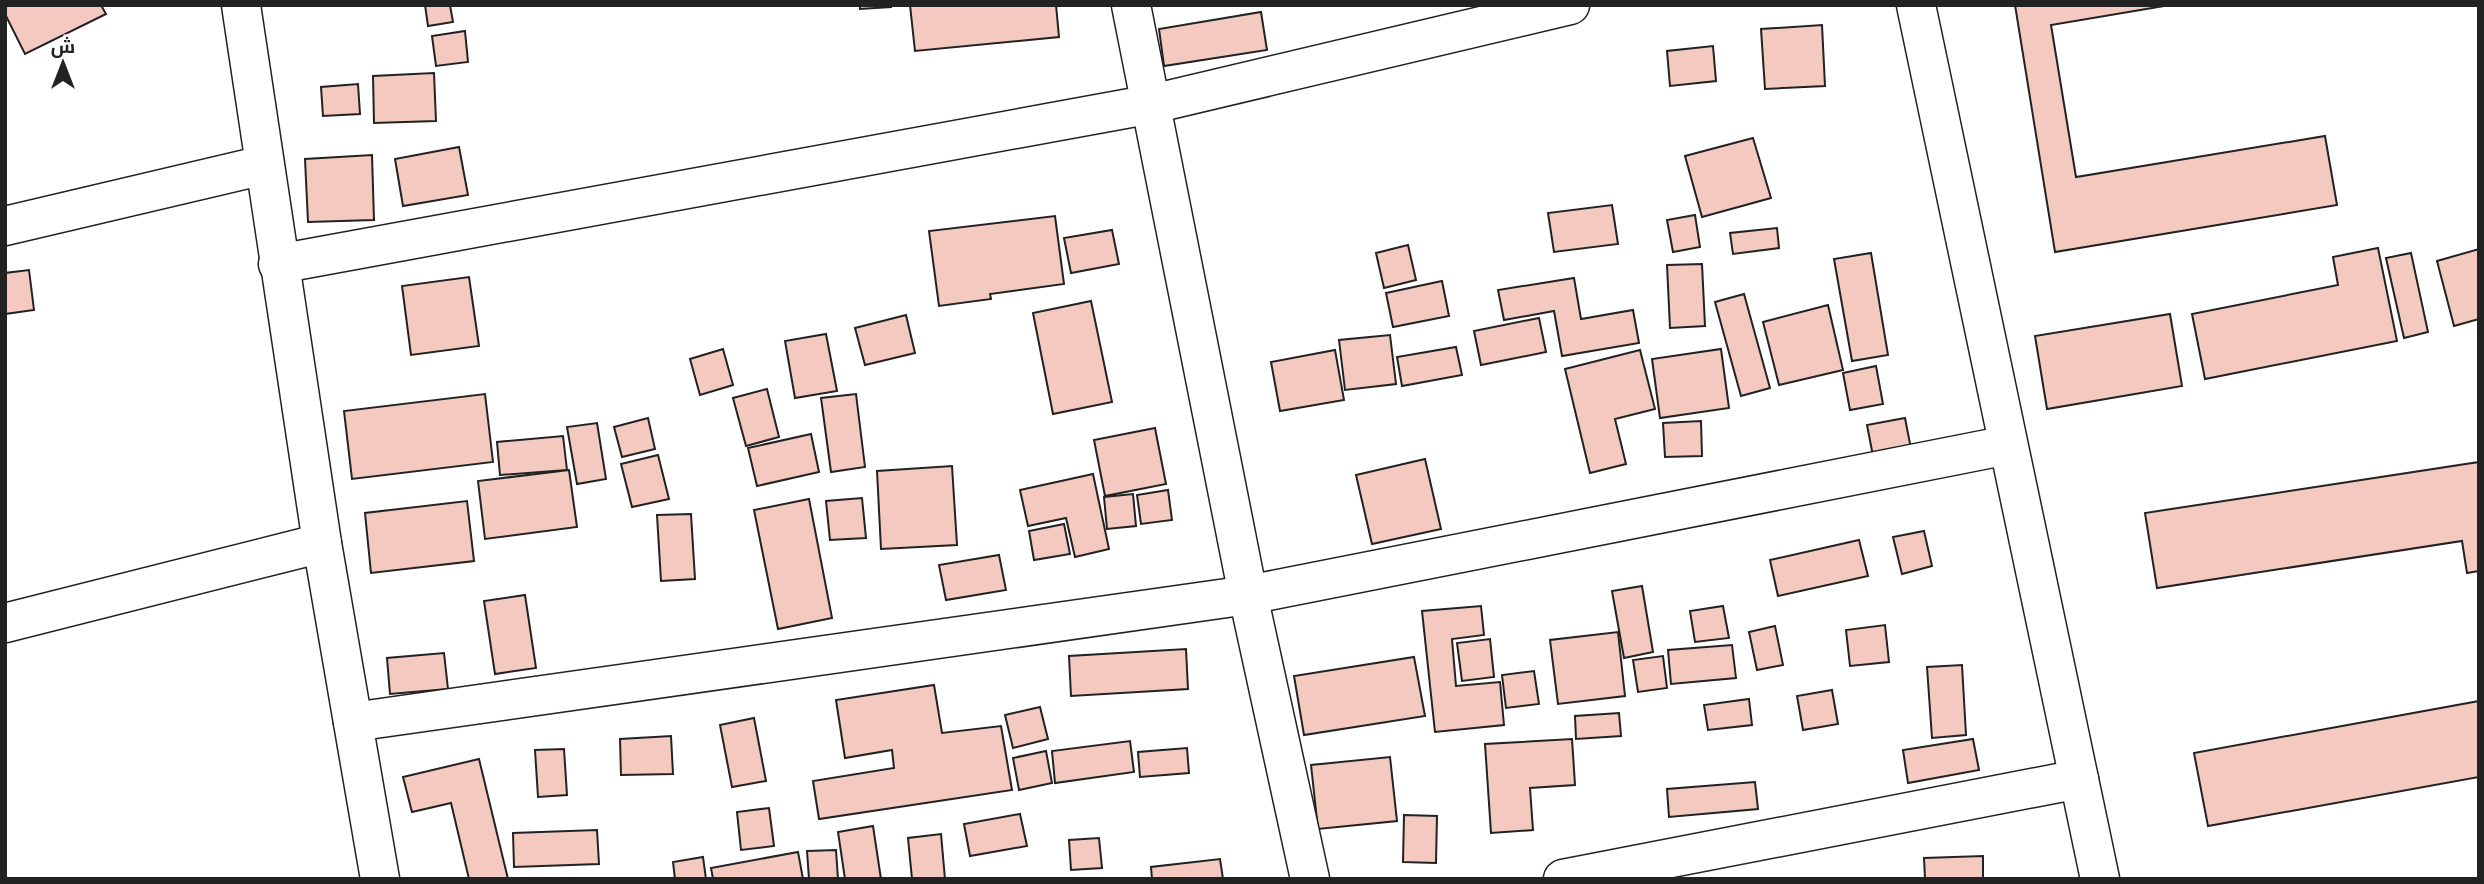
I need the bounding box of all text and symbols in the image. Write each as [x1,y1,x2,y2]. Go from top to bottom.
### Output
north arrow [28,28,98,98]
text: ش [51,34,75,58]

